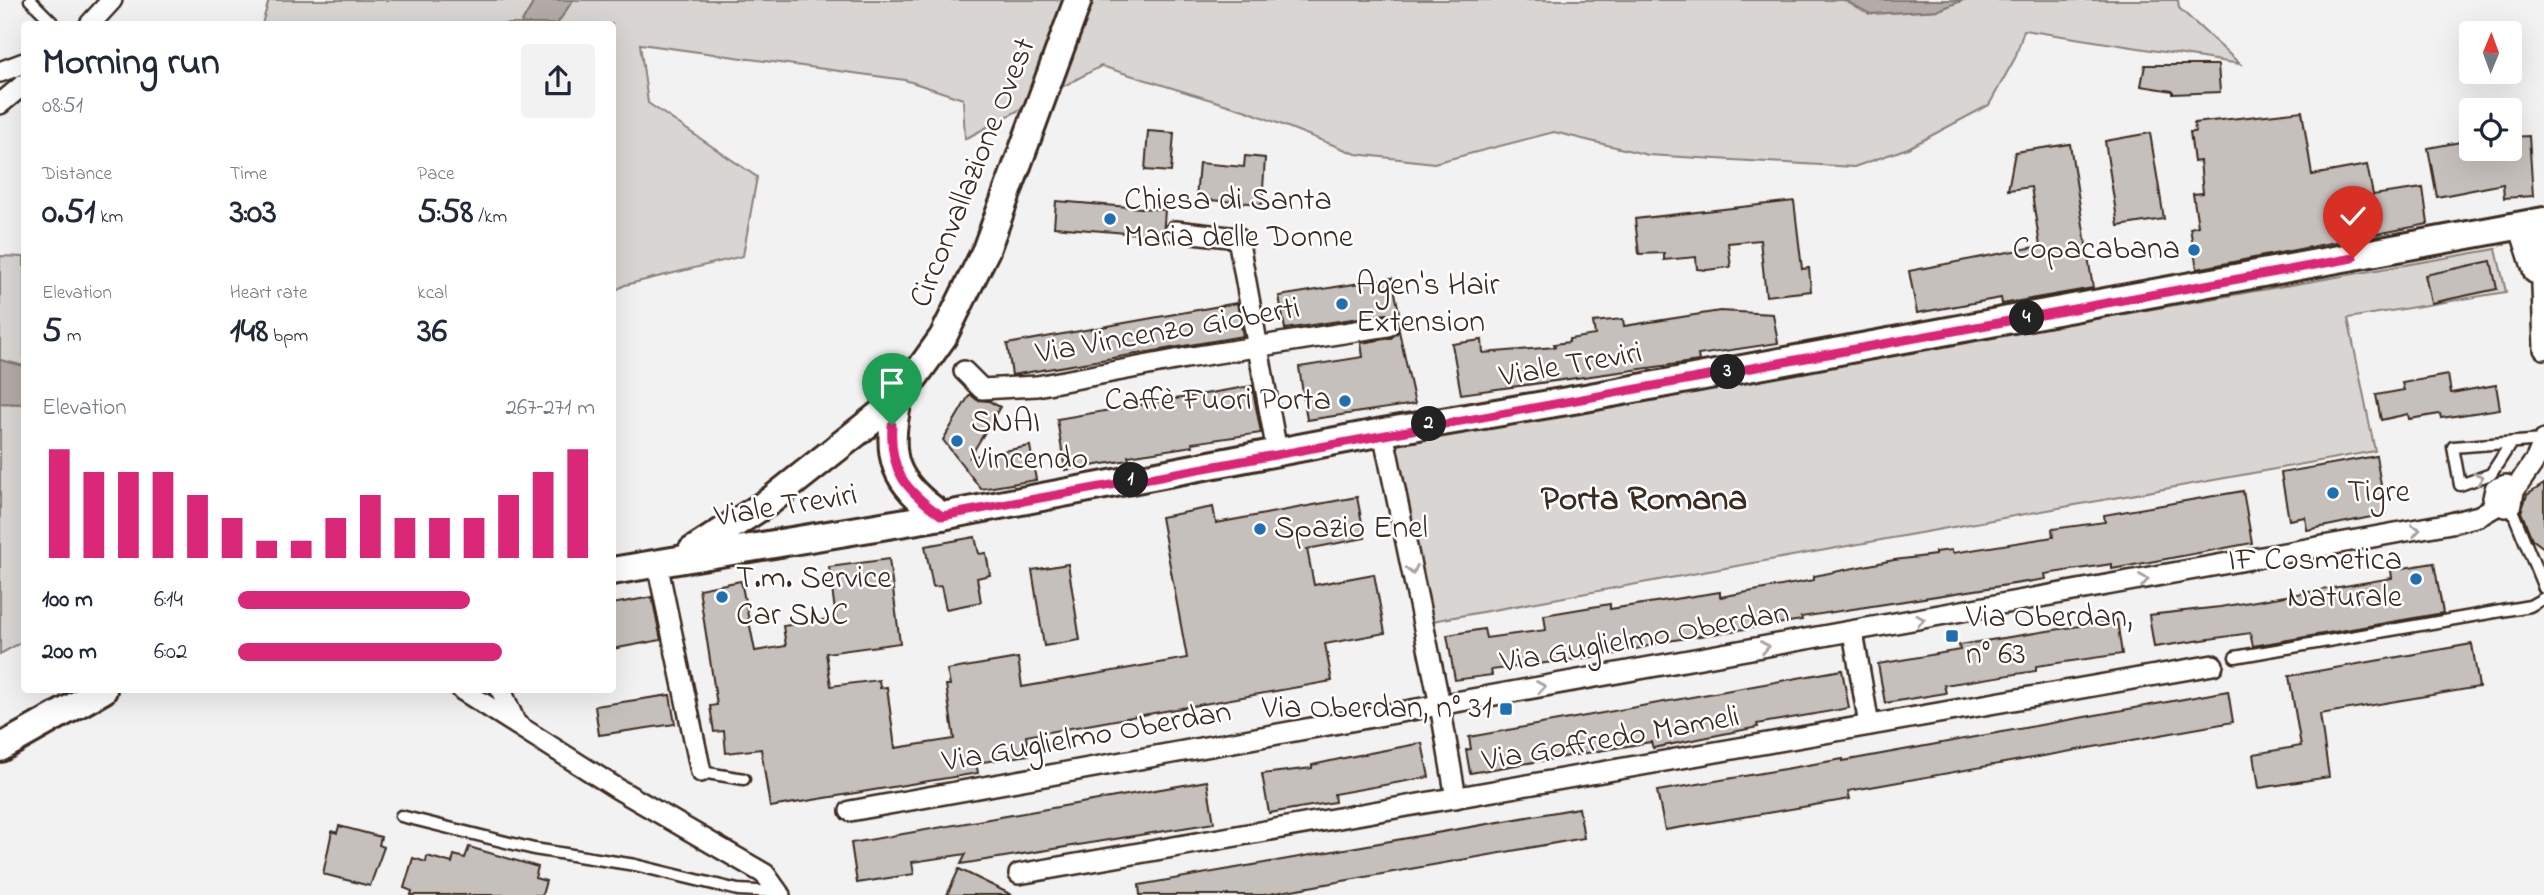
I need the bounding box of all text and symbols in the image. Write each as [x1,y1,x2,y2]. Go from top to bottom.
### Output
north arrow [2459,21,2522,84]
map controls [2459,21,2522,161]
street label: Circonvallazione Ovest [898,31,1050,315]
text: Morning run [42,36,220,92]
button: share [521,44,595,118]
text: 08:51 [42,90,83,123]
button: locate [2459,98,2522,161]
text: Distance [42,161,112,188]
text: Time [230,161,267,188]
text: Pace [417,161,454,188]
place label: Chiesa di Santa Maria delle Donne [1124,178,1354,262]
pin [2323,186,2383,258]
text: 0.51 [42,188,95,239]
text: 3:03 [230,188,277,239]
text: 5:58 [417,188,473,239]
icon: check [2334,197,2372,235]
text: km [95,204,123,231]
text: /km [473,204,507,231]
marker: Chiesa di Santa Maria delle Donne [1102,211,1118,227]
place label: Copacabana [2012,227,2180,274]
marker: Copacabana [2186,242,2202,258]
place label: Agen's Hair Extension [1356,263,1499,347]
text: Elevation [42,280,112,307]
text: Heart rate [230,280,308,307]
text: kcal [417,280,448,307]
street label: Via Vincenzo Gioberti [1031,286,1304,379]
marker: Agen's Hair Extension [1334,296,1350,312]
pin: 4 [2010,300,2044,336]
text: 4 [2023,304,2030,331]
text: 5 [42,307,62,358]
text: 148 [230,307,268,358]
text: 36 [417,307,447,358]
text: m [62,323,82,350]
text: bpm [268,323,308,350]
street label: Viale Treviri [1495,330,1646,402]
pin [862,353,922,425]
pin: 3 [1710,354,1746,390]
text: 3 [1724,358,1731,385]
icon: arrive [873,364,911,402]
place label: Caffè Fuori Porta [1105,378,1331,425]
text: Elevation [42,392,127,425]
text: 267–271 m [506,392,595,425]
marker: Caffè Fuori Porta [1337,393,1353,409]
place label: SNAI Vincendo [970,400,1088,484]
pin: 2 [1412,406,1446,442]
text: 2 [1424,410,1433,437]
marker: SNAI Vincendo [949,433,965,449]
pin: 1 [1114,462,1148,498]
text: 1 [1127,466,1134,493]
place label: Tigre [2347,470,2410,517]
one-way arrow [2473,472,2485,486]
street label: Viale Treviri [710,473,861,542]
district label: Porta Romana [1541,475,1747,526]
marker: Tigre [2325,485,2341,501]
place label: Spazio Enel [1274,506,1428,553]
marker: Spazio Enel [1252,521,1268,537]
one-way arrow [2410,524,2422,539]
place label: IF Cosmetica Naturale [2228,538,2403,622]
place label: T.m. Service Car SNC [736,556,892,640]
one-way arrow [1404,564,1419,576]
marker: IF Cosmetica Naturale [2408,571,2424,587]
one-way arrow [2138,573,2150,588]
text: 100 m [42,584,93,617]
text: 6:14 [154,584,183,617]
marker: T.m. Service Car SNC [714,589,730,605]
street label: Via Guglielmo Oberdan [1496,590,1793,688]
place label: Via Oberdan, n° 63 [1965,595,2132,679]
one-way arrow [1914,613,1926,628]
marker: Via Oberdan, n° 63 [1944,628,1960,644]
text: 200 m [42,636,97,669]
text: 6:02 [154,636,187,669]
one-way arrow [1759,641,1771,656]
one-way arrow [1535,681,1547,696]
place label: Via Oberdan, n° 31 [1261,686,1492,733]
street label: Via Guglielmo Oberdan [938,689,1235,787]
street label: Via Goffredo Mameli [1478,694,1743,786]
marker: Via Oberdan, n° 31 [1498,701,1514,717]

